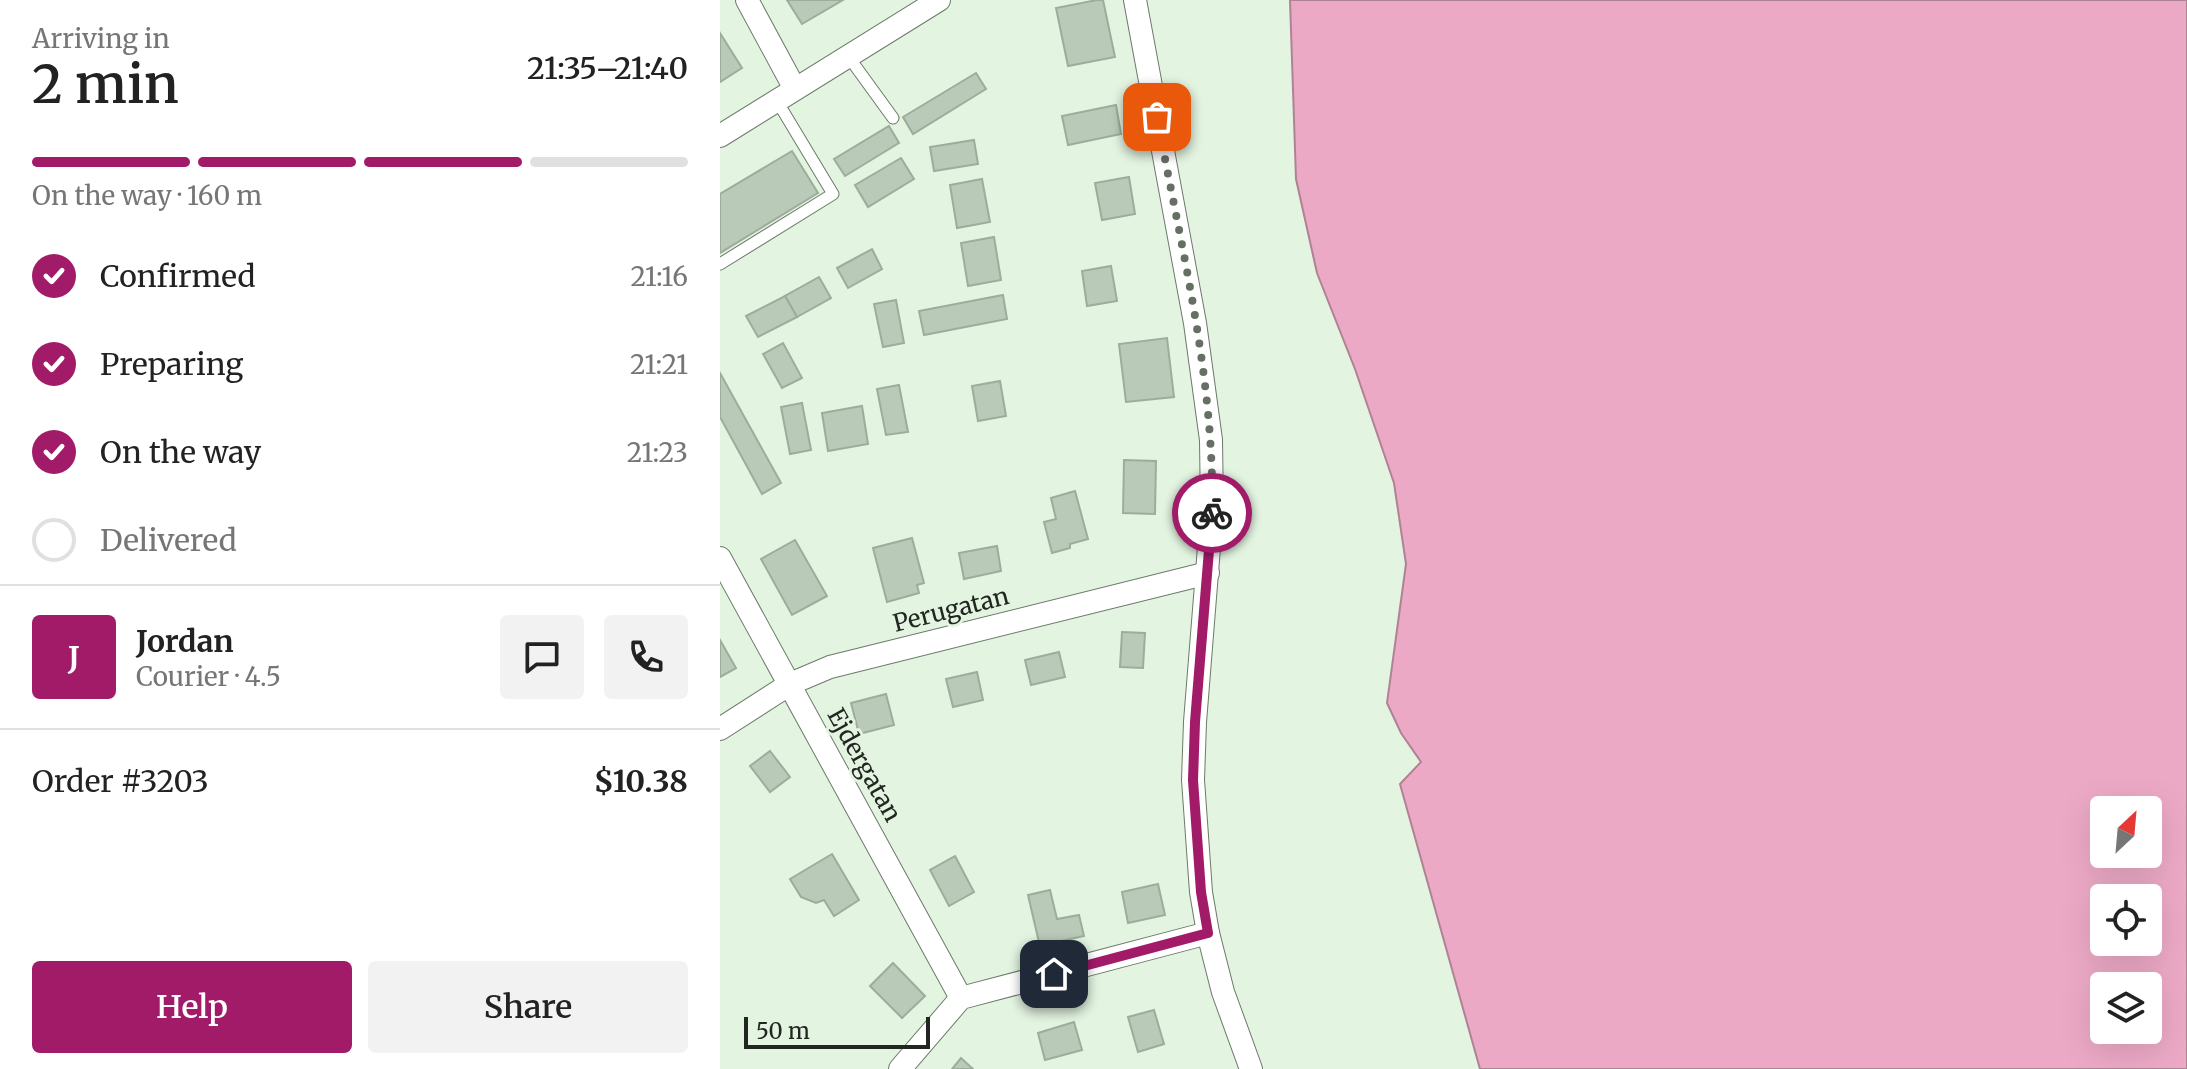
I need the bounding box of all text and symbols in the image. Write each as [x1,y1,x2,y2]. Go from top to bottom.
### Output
text: Arriving in [32,22,170,55]
text: 21:35–21:40 [527,49,688,87]
text: 2 min [32,52,179,117]
pin [1123,83,1191,151]
icon: bag [1135,95,1179,139]
text: On the way · 160 m [32,179,262,212]
icon: check [32,254,76,298]
text: Confirmed [100,257,255,295]
text: 21:16 [630,260,688,293]
icon: check [32,342,76,386]
text: Preparing [100,345,243,383]
text: 21:21 [630,348,688,381]
icon: check [32,430,76,474]
text: On the way [100,433,261,471]
text: 21:23 [627,436,688,469]
courier [1172,473,1252,553]
icon: bike [1190,491,1234,535]
text: Delivered [100,521,237,559]
street label: Perugatan [890,580,1012,639]
button: chat [500,615,584,699]
button: phone [604,615,688,699]
text: Jordan [136,622,234,660]
text: J [68,638,80,676]
text: Courier · 4.5 [136,660,281,693]
street label: Ejdergatan [821,702,908,827]
text: Order #3203 [32,762,209,800]
text: $10.38 [594,762,688,800]
north arrow [2090,796,2162,868]
map controls [2090,796,2162,1044]
button: locate [2090,884,2162,956]
pin [1020,940,1088,1008]
icon: home [1032,952,1076,996]
button: Help [32,961,352,1053]
button: Share [368,961,688,1053]
button: layers [2090,972,2162,1044]
scale bar [744,1013,930,1049]
text: 50 m [756,1017,810,1045]

